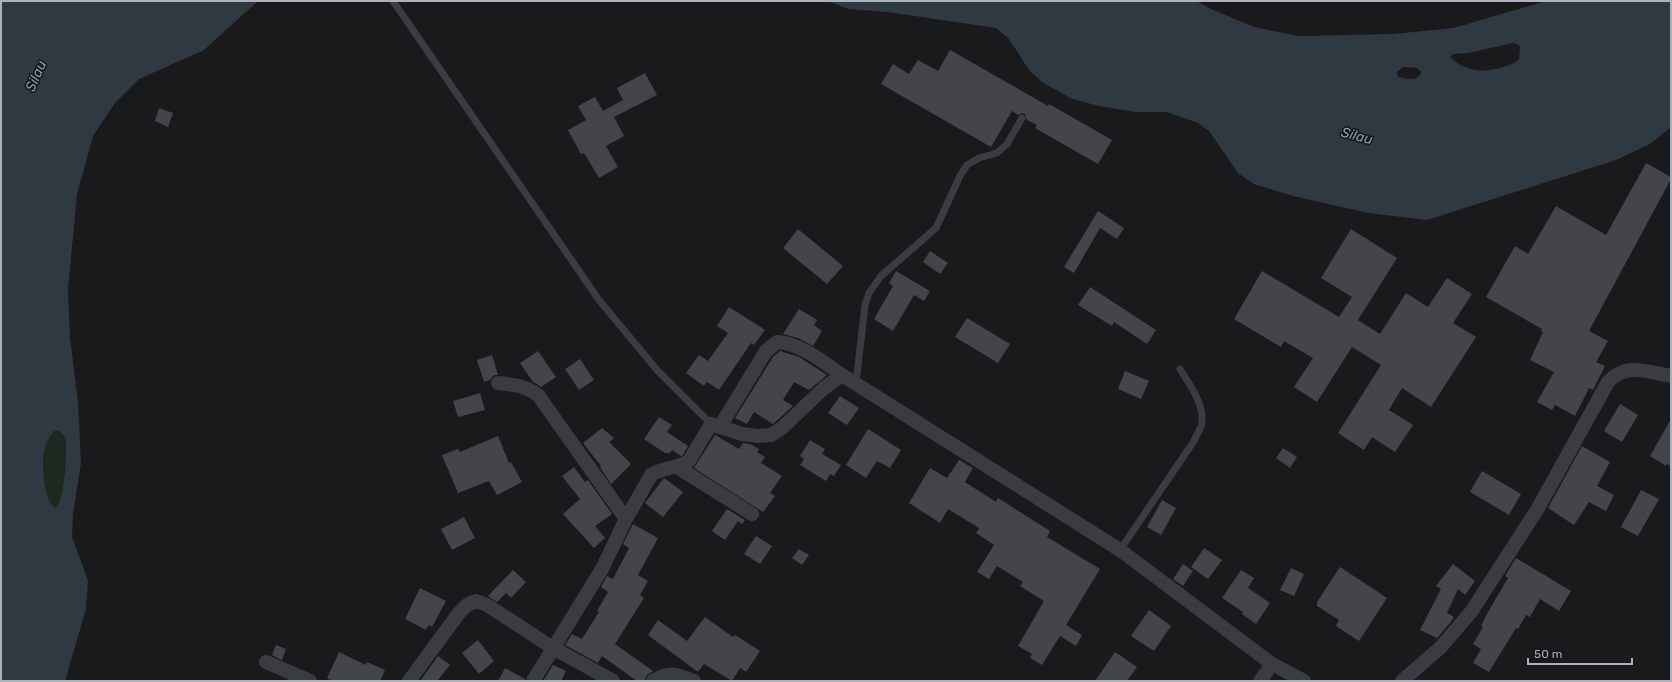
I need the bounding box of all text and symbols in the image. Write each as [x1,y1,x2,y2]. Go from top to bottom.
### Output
water label: Silau [22,57,50,94]
water label: Silau [1339,124,1375,149]
scale bar [1528,640,1632,666]
text: 50 m [1534,647,1562,661]

